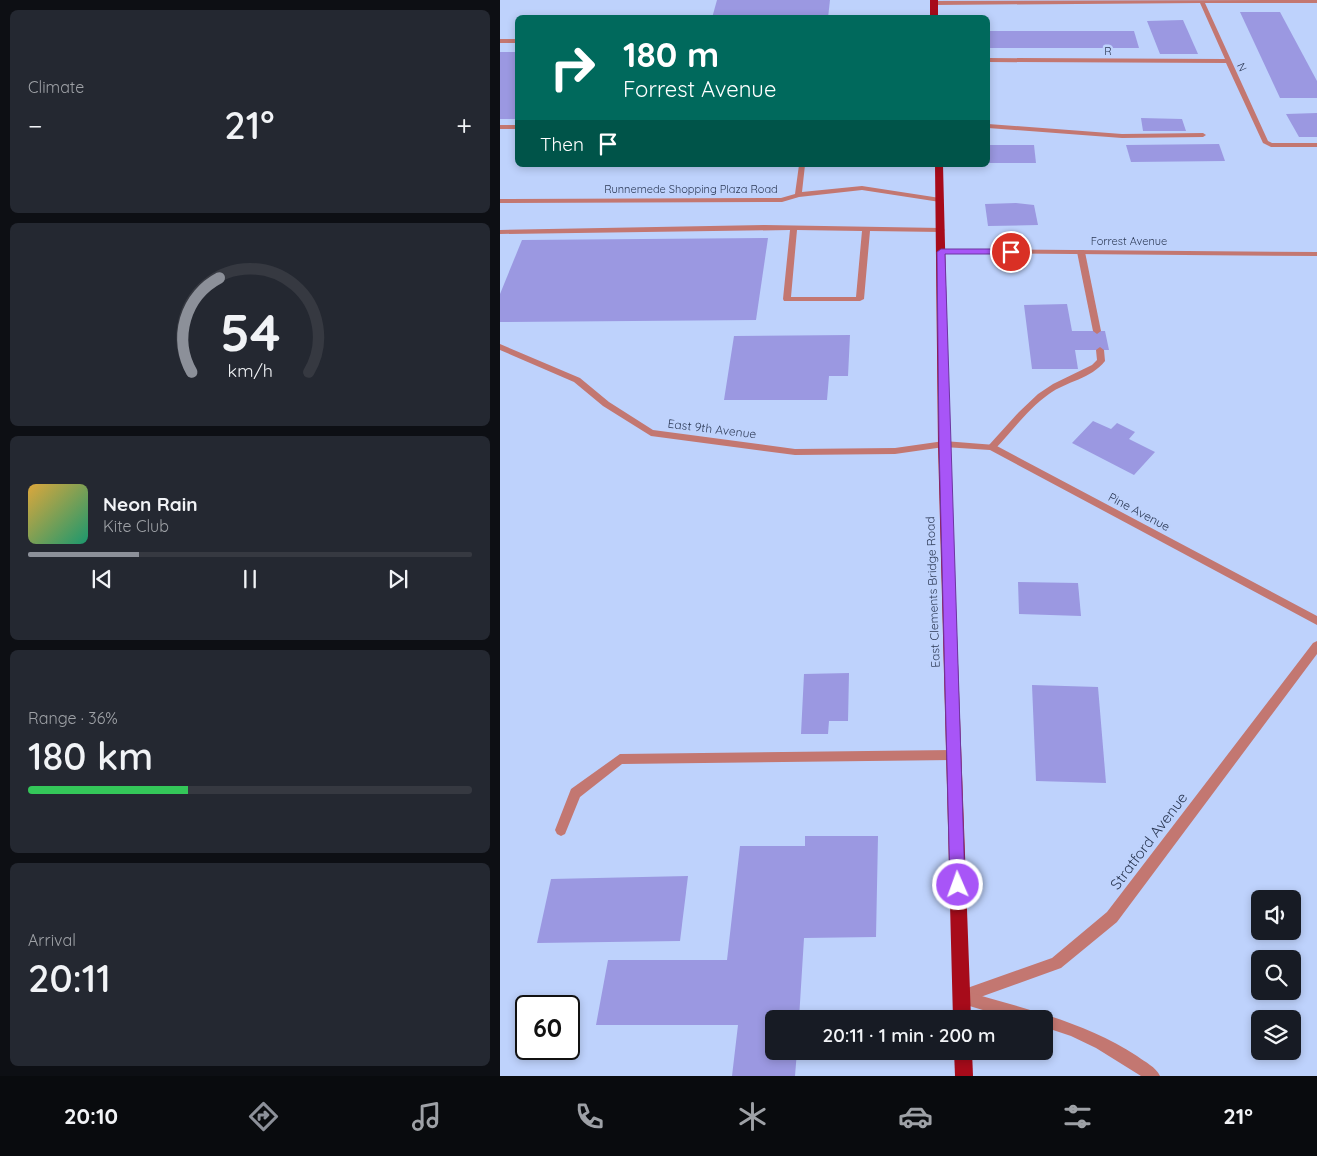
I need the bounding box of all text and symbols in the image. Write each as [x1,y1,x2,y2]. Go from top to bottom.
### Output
text: 180 m [623,32,719,76]
icon: right [540,35,605,100]
street label: R [1104,44,1112,58]
street label: N [1234,60,1250,74]
text: Forrest Avenue [623,75,776,103]
text: Climate [28,77,84,97]
text: 21° [224,101,274,149]
text: − [28,108,43,143]
text: + [456,108,472,143]
icon: arrive [594,130,622,158]
text: Then [540,132,584,156]
street label: Runnemede Shopping Plaza Road [604,182,778,196]
pin [990,231,1032,273]
street label: Forrest Avenue [1091,234,1167,248]
icon: arrive [997,238,1025,266]
text: 54 [220,299,280,364]
text: km/h [227,359,273,381]
street label: East 9th Avenue [667,416,757,441]
street label: Pine Avenue [1106,489,1173,534]
text: Neon Rain [103,492,198,516]
text: Kite Club [103,516,169,536]
street label: East Clements Bridge Road [922,516,943,668]
icon: previous [88,565,116,593]
icon: pause [236,565,264,593]
icon: next [384,565,412,593]
text: Range · 36% [28,708,118,728]
text: 180 km [28,732,153,780]
street label: Stratford Avenue [1106,788,1191,893]
position arrow [931,858,983,910]
map controls [1251,890,1301,1060]
button: sound [1251,890,1301,940]
text: Arrival [28,930,76,950]
button: search [1251,950,1301,1000]
text: 20:11 [28,954,111,1002]
speed limit sign: 60 [515,995,580,1060]
button: layers [1251,1010,1301,1060]
text: 20:11 · 1 min · 200 m [823,1023,995,1047]
icon: directions [246,1099,281,1134]
icon: music [409,1099,444,1134]
icon: phone [572,1099,607,1134]
icon: climate [735,1099,770,1134]
icon: car [898,1099,933,1134]
icon: filters [1060,1099,1095,1134]
text: 20:10 [64,1102,118,1130]
text: 21° [1223,1102,1253,1130]

